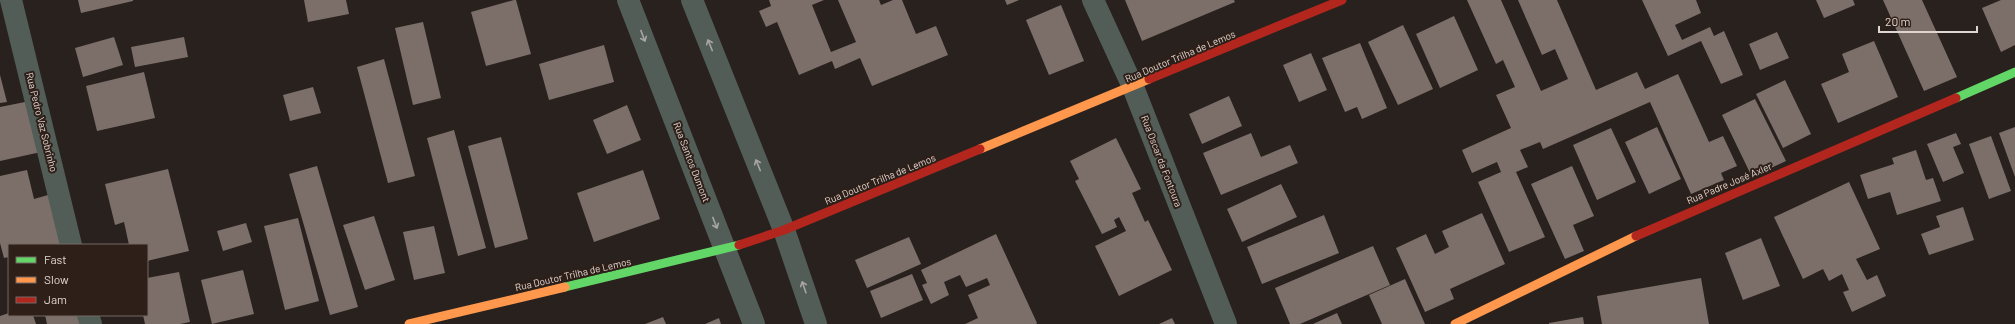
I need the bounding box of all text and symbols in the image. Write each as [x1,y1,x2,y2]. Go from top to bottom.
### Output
scale bar [1879,8,1977,34]
text: 20 m [1885,14,1911,28]
street label: Rua Doutor Trilha de Lemos [1123,27,1237,85]
one-way arrow [639,30,647,42]
one-way arrow [706,39,713,51]
street label: Rua Pedro Vaz Sobrinho [24,71,60,173]
street label: Rua Oscar da Fontoura [1139,113,1185,209]
street label: Rua Santos Dumont [671,120,713,204]
street label: Rua Doutor Trilha de Lemos [823,151,937,207]
street label: Rua Padre José Axler [1685,159,1774,206]
one-way arrow [754,160,762,172]
one-way arrow [712,216,720,228]
legend [8,244,148,316]
text: Fast [44,252,67,266]
street label: Rua Doutor Trilha de Lemos [514,255,632,293]
text: Slow [44,272,69,286]
one-way arrow [799,281,807,293]
text: Jam [44,292,67,306]

